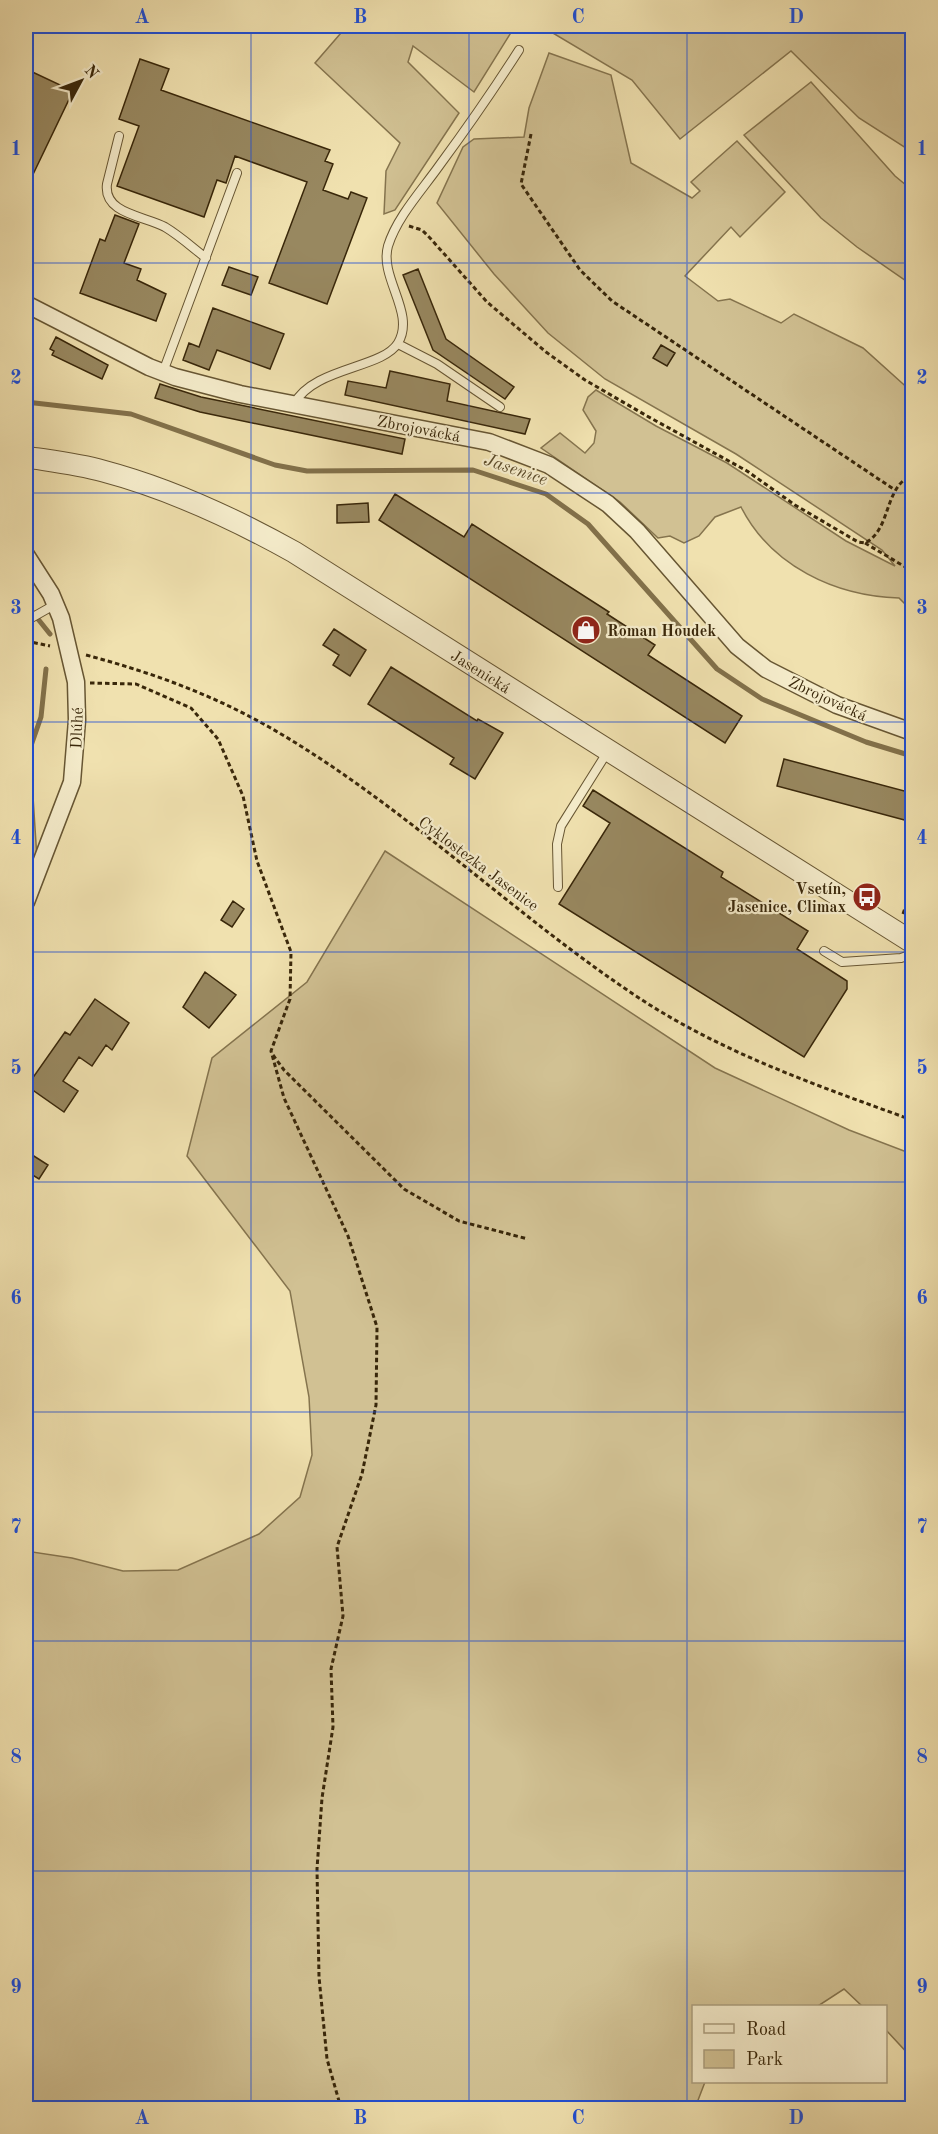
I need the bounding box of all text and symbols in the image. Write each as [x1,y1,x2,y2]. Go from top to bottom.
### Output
text: A [134,8,150,28]
text: B [353,8,367,28]
text: C [571,8,585,28]
text: D [788,8,804,28]
north arrow [51,51,111,111]
text: N [81,63,101,83]
text: 1 [10,140,22,160]
text: 1 [916,140,928,160]
text: 2 [10,369,22,389]
text: 2 [916,369,928,389]
street label: Zbrojovácká [376,414,462,446]
water label: Jasenice [482,451,550,489]
text: 3 [10,599,22,619]
text: 3 [916,599,928,619]
shop icon: Roman Houdek [570,614,602,646]
place label: Roman Houdek [607,624,716,640]
street label: Jasenická [447,648,513,697]
street label: Zbrojovácká [785,675,869,725]
street label: Dlúhé [69,707,87,749]
street label: Cyklostezka Jasenice [415,814,541,915]
text: 4 [10,829,22,849]
text: 4 [916,829,928,849]
bus stop icon: Vsetín, Jasenice, Climax [851,881,883,913]
place label: Vsetín, Jasenice, Climax [728,882,846,916]
text: 5 [10,1058,22,1079]
text: 5 [916,1058,928,1079]
text: 6 [10,1289,22,1309]
text: 6 [916,1289,928,1309]
text: 7 [10,1518,22,1538]
text: 7 [916,1518,928,1538]
text: 8 [10,1748,22,1768]
text: 8 [916,1748,928,1768]
text: 9 [10,1978,22,1998]
text: 9 [916,1978,928,1998]
legend [692,2005,887,2083]
text: Road [746,2021,786,2039]
text: Park [746,2051,783,2069]
text: A [134,2109,150,2129]
text: B [353,2109,367,2129]
text: C [571,2109,585,2129]
text: D [788,2109,804,2129]

